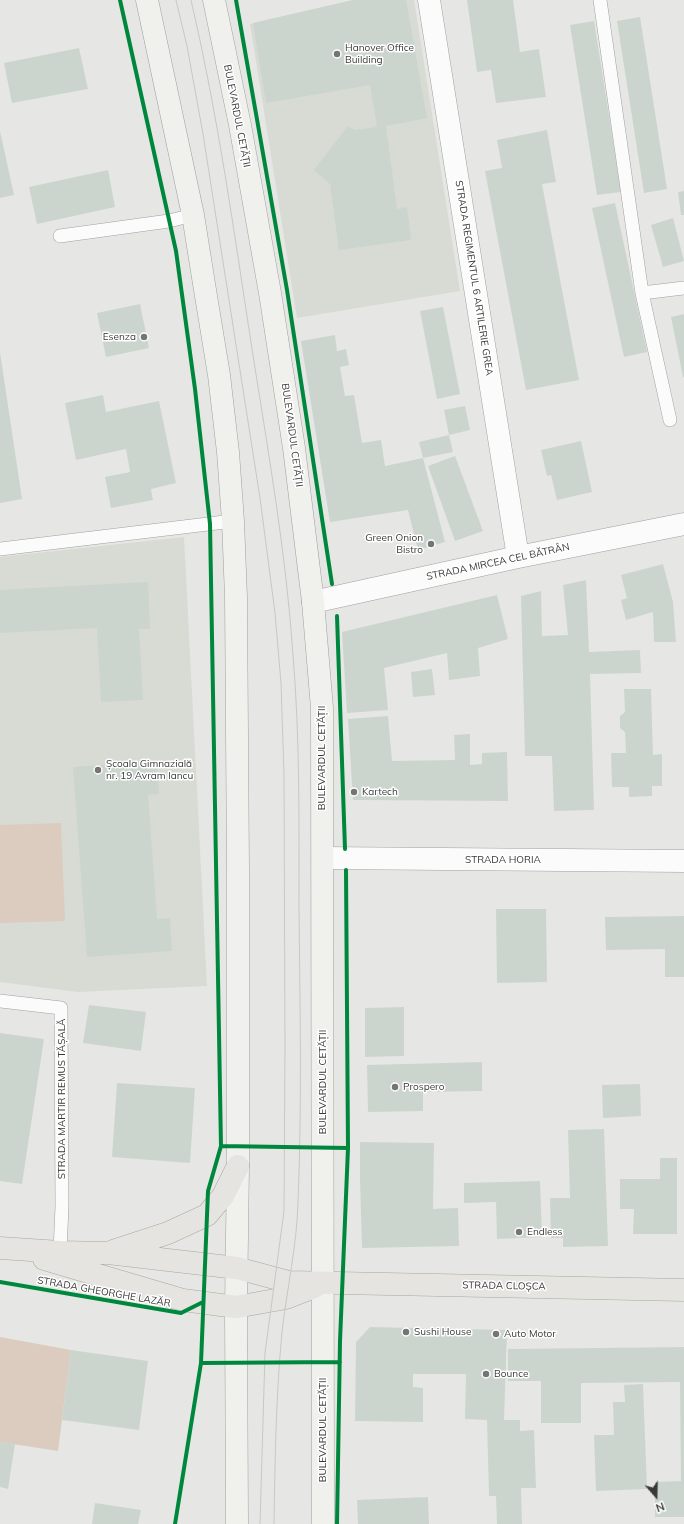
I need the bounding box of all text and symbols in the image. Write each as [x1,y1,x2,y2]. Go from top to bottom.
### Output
place label: Hanover Office Building [345,42,414,66]
marker: Hanover Office Building [332,49,342,59]
street label: BULEVARDUL CETĂȚII [221,64,253,168]
street label: STRADA REGIMENTUL 6 ARTILERIE GREA [453,180,495,376]
place label: Esenza [103,331,136,343]
marker: Esenza [139,332,149,342]
street label: BULEVARDUL CETĂȚII [279,382,305,488]
place label: Green Onion Bistro [365,532,423,556]
marker: Green Onion Bistro [426,539,436,549]
street label: STRADA MIRCEA CEL BĂTRÂN [425,541,571,583]
street label: BULEVARDUL CETĂȚII [316,706,328,810]
place label: Școala Gimnazială nr. 19 Avram Iancu [106,758,193,782]
marker: Școala Gimnazială nr. 19 Avram Iancu [93,765,103,775]
place label: Kartech [362,786,398,798]
marker: Kartech [349,787,359,797]
street label: STRADA HORIA [465,854,541,866]
street label: STRADA MARTIR REMUS TĂȘALĂ [56,1019,68,1179]
street label: BULEVARDUL CETĂȚII [317,1030,329,1134]
place label: Prospero [403,1081,444,1093]
marker: Prospero [390,1082,400,1092]
place label: Endless [527,1226,562,1238]
marker: Endless [514,1227,524,1237]
street label: STRADA GHEORGHE LAZĂR [36,1274,172,1310]
street label: STRADA CLOȘCA [462,1279,546,1293]
place label: Sushi House [414,1326,471,1338]
marker: Sushi House [401,1327,411,1337]
place label: Auto Motor [504,1328,556,1340]
marker: Auto Motor [491,1329,501,1339]
place label: Bounce [494,1368,528,1380]
marker: Bounce [481,1369,491,1379]
street label: BULEVARDUL CETĂȚII [317,1378,329,1482]
north arrow [636,1476,676,1516]
text: N [654,1499,666,1515]

